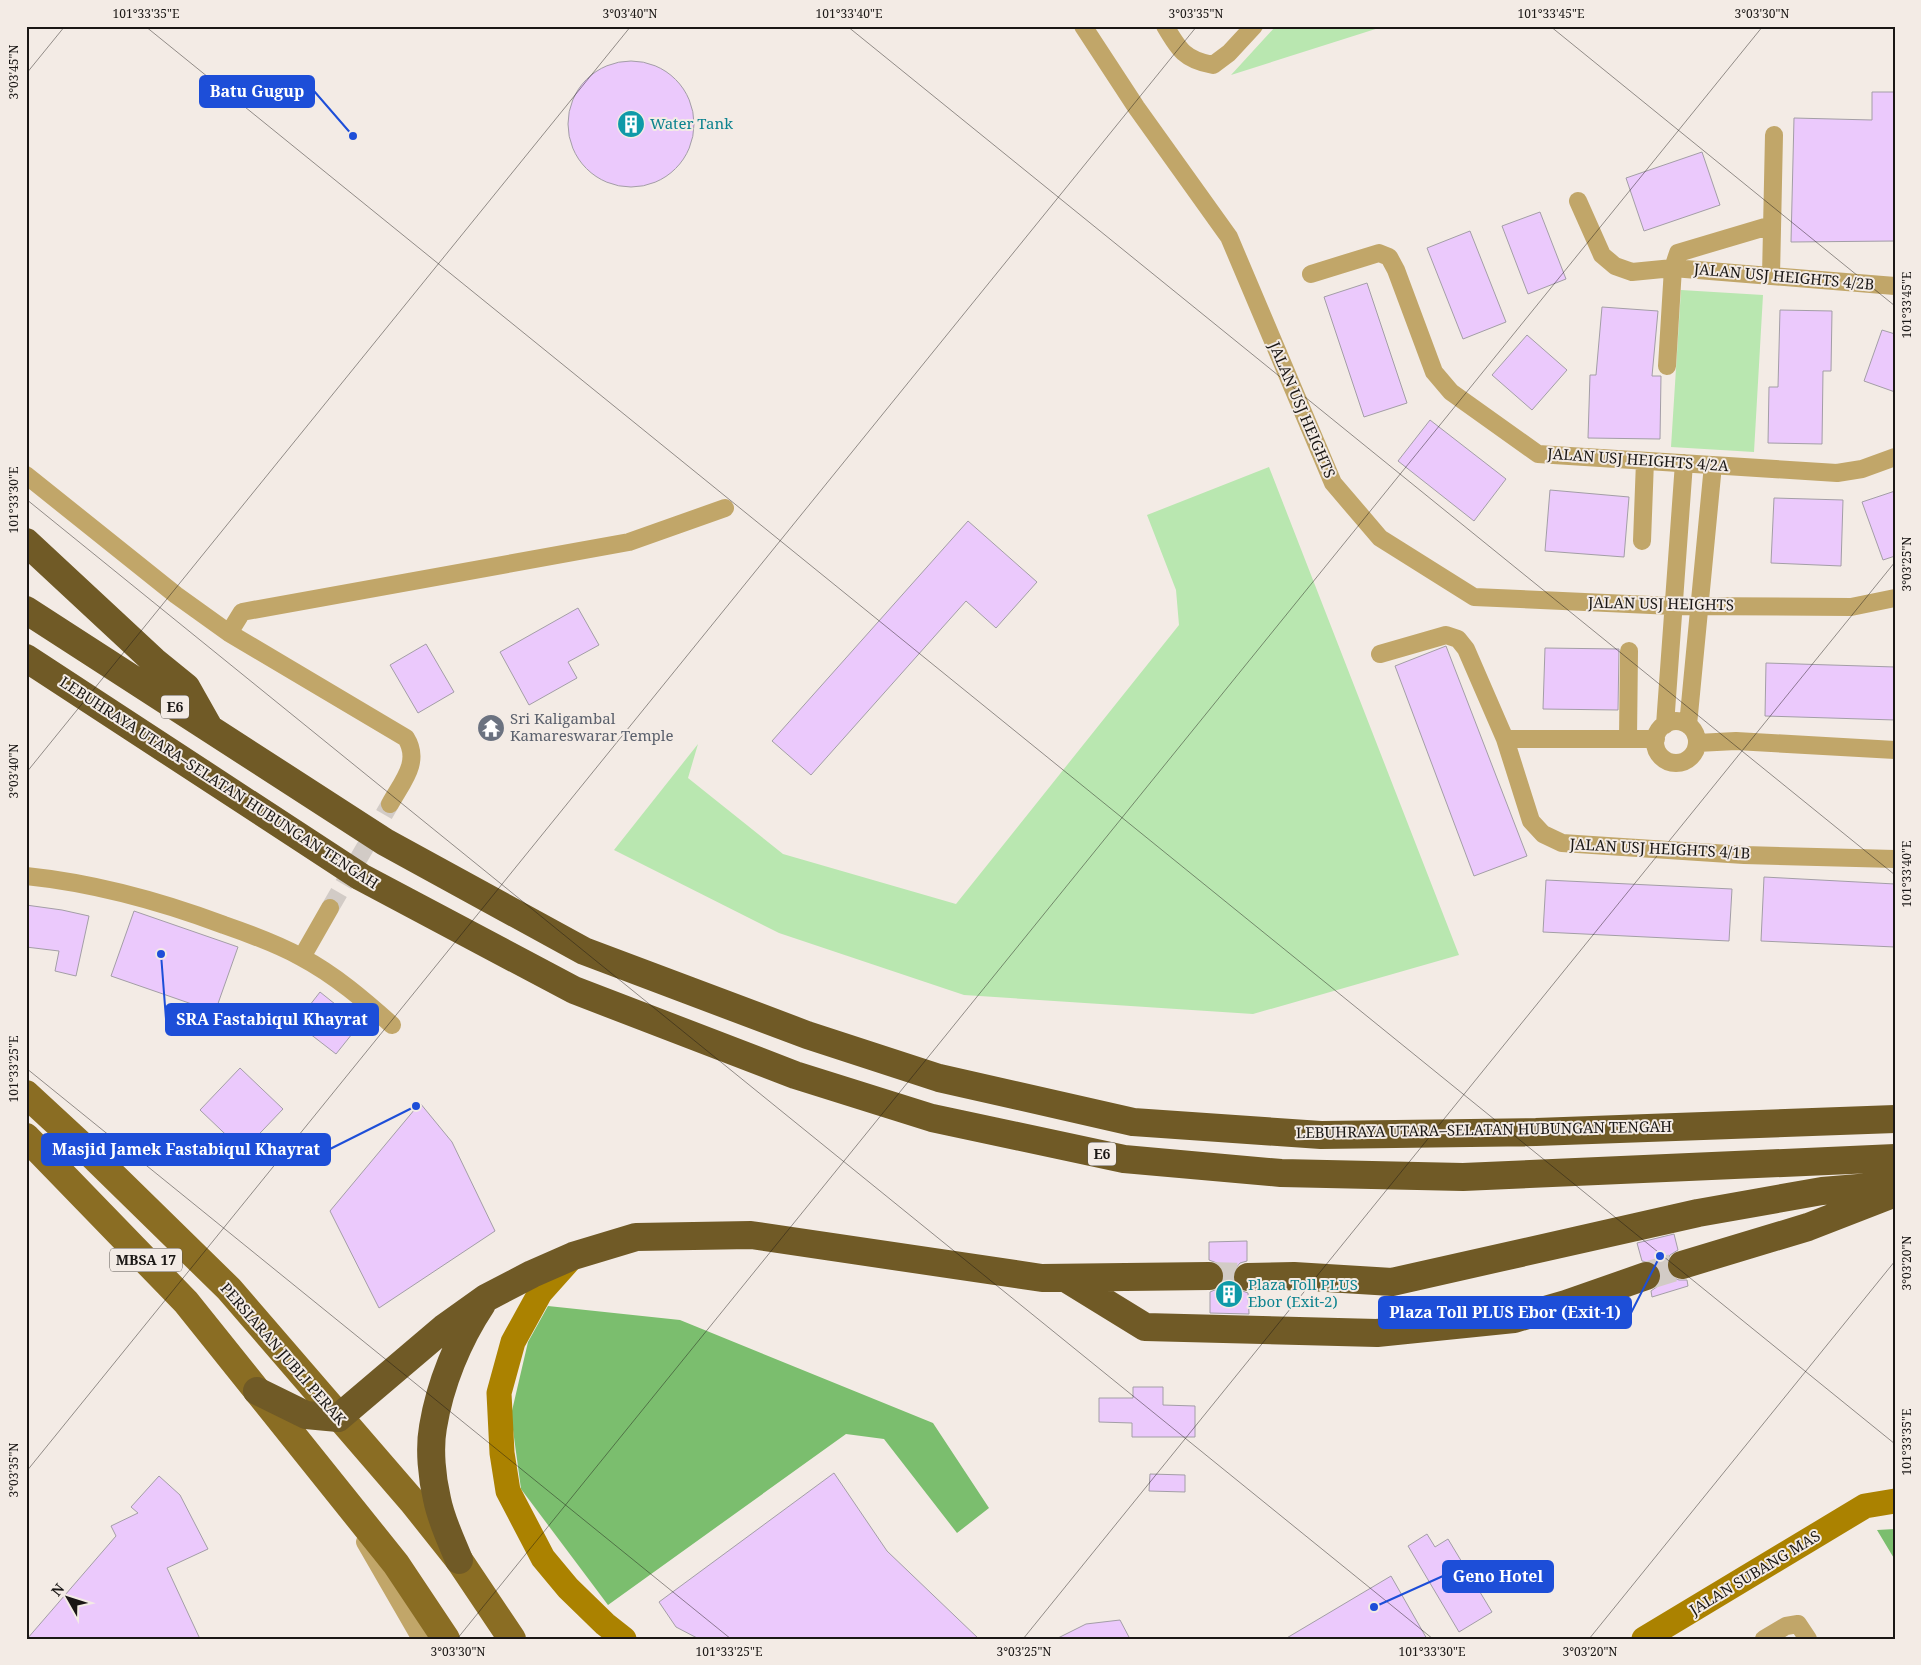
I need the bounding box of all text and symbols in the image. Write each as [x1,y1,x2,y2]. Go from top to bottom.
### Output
text: 101°33'35"E [113,5,179,22]
text: 3°03'40"N [602,5,658,22]
text: 101°33'40"E [816,5,882,22]
text: 3°03'35"N [1168,5,1224,22]
text: 101°33'45"E [1518,5,1584,22]
text: 3°03'30"N [1734,5,1790,22]
text: 3°03'45"N [5,44,22,100]
callout: Batu Gugup [200,76,314,107]
text: Batu Gugup [210,80,304,102]
building icon: Water Tank [616,109,646,139]
place label: Water Tank [650,113,733,133]
street label: JALAN USJ HEIGHTS 4/2B [1692,258,1875,294]
text: 101°33'45"E [1898,272,1915,338]
street label: JALAN USJ HEIGHTS [1265,338,1341,481]
street label: JALAN USJ HEIGHTS 4/2A [1546,443,1730,475]
text: 101°33'30"E [5,467,22,533]
text: 3°03'25"N [1898,536,1915,592]
street label: JALAN USJ HEIGHTS [1587,592,1734,614]
street label: LEBUHRAYA UTARA–SELATAN HUBUNGAN TENGAH [56,671,383,893]
road number: E6 [161,696,189,719]
place label: Sri Kaligambal Kamareswarar Temple [510,708,674,745]
temple icon: Sri Kaligambal Kamareswarar Temple [476,713,506,743]
text: 3°03'40"N [5,743,22,799]
street label: JALAN USJ HEIGHTS 4/1B [1568,833,1751,863]
text: 101°33'40"E [1898,841,1915,907]
callout: SRA Fastabiqul Khayrat [166,1004,378,1035]
text: SRA Fastabiqul Khayrat [176,1008,368,1030]
text: 101°33'25"E [5,1036,22,1102]
street label: LEBUHRAYA UTARA–SELATAN HUBUNGAN TENGAH [1296,1116,1672,1142]
callout: Masjid Jamek Fastabiqul Khayrat [42,1134,330,1165]
text: Masjid Jamek Fastabiqul Khayrat [52,1138,321,1160]
road number: E6 [1088,1142,1116,1166]
text: 3°03'20"N [1898,1235,1915,1291]
road number: MBSA 17 [110,1248,182,1272]
place label: Plaza Toll PLUS Ebor (Exit-2) [1248,1274,1358,1311]
street label: PERSIARAN JUBLI PERAK [216,1278,351,1429]
building icon: Plaza Toll PLUS Ebor (Exit-2) [1214,1279,1244,1309]
callout: Plaza Toll PLUS Ebor (Exit-1) [1379,1297,1631,1328]
text: Plaza Toll PLUS Ebor (Exit-1) [1389,1301,1621,1323]
text: 101°33'35"E [1898,1409,1915,1475]
text: 3°03'35"N [5,1442,22,1498]
street label: JALAN SUBANG MAS [1685,1525,1824,1620]
callout: Geno Hotel [1443,1561,1553,1592]
text: Geno Hotel [1453,1565,1544,1587]
north arrow [42,1572,92,1622]
text: N [47,1579,68,1600]
text: 3°03'30"N [430,1643,486,1660]
text: 101°33'25"E [696,1643,762,1660]
text: 3°03'25"N [996,1643,1052,1660]
text: 101°33'30"E [1399,1643,1465,1660]
text: 3°03'20"N [1562,1643,1618,1660]

